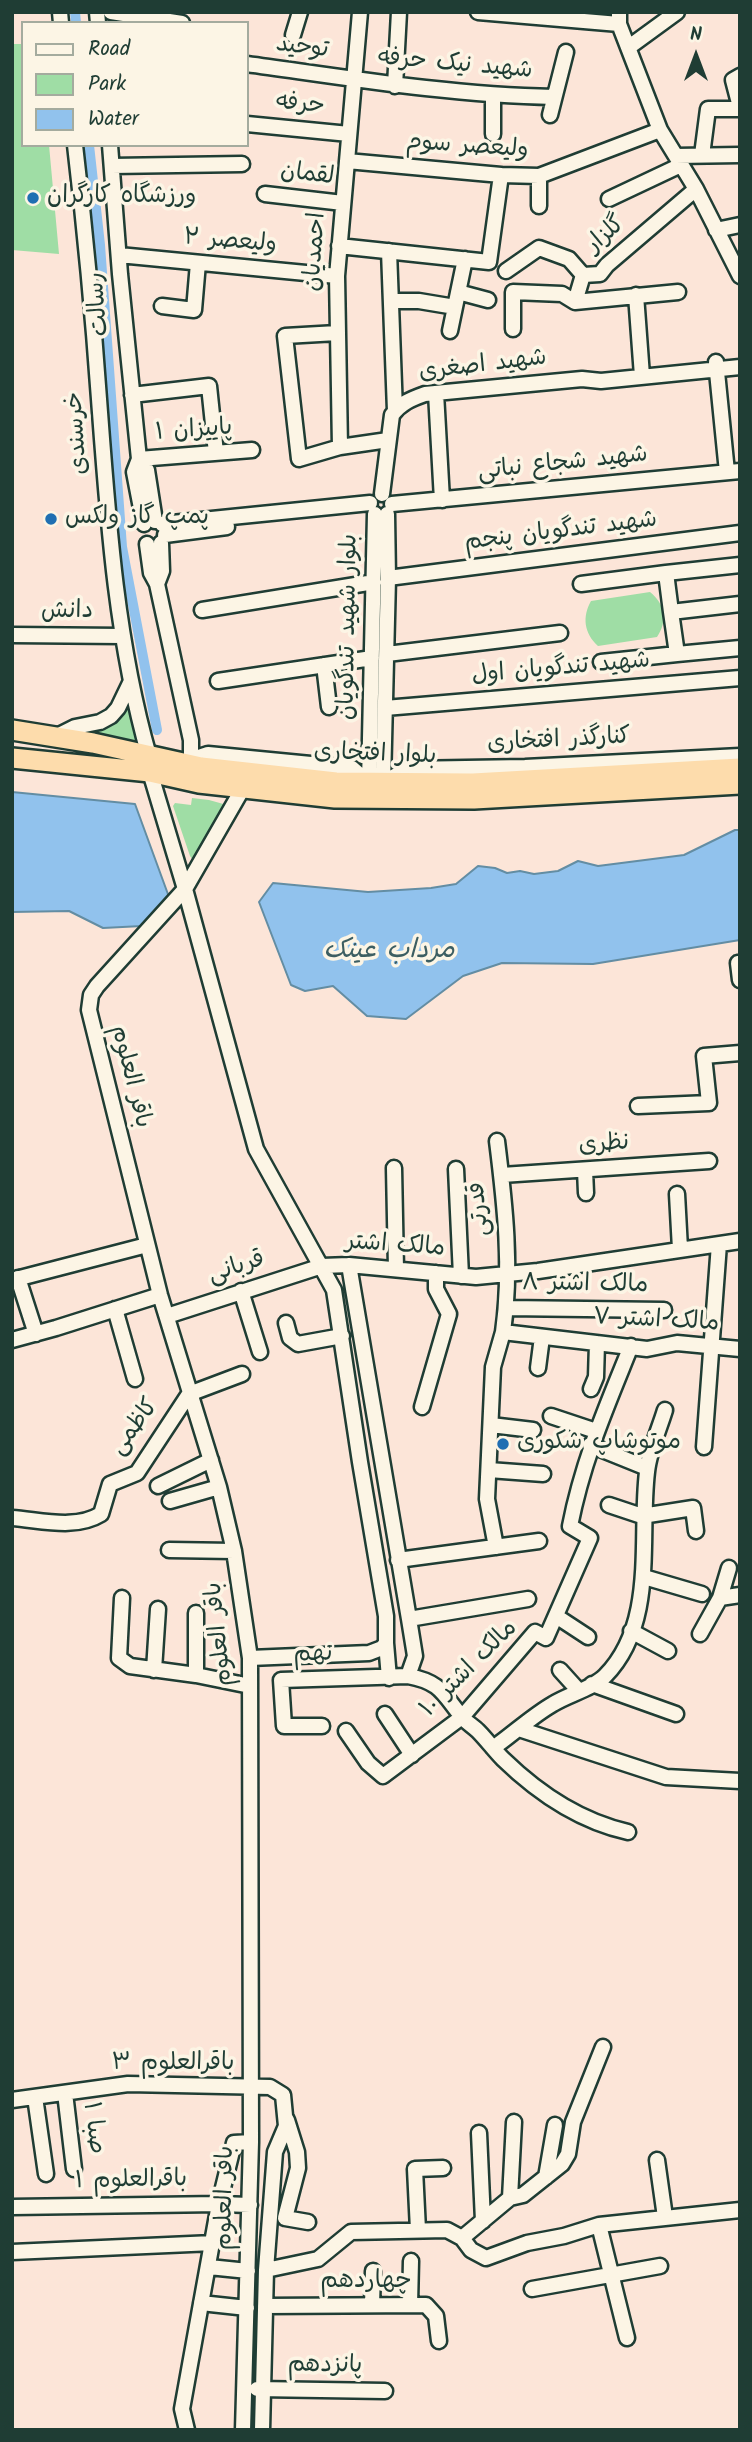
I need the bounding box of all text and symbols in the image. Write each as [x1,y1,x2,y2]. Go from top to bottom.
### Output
text: N [690,20,702,50]
legend [21,21,248,147]
north arrow [661,21,731,91]
street label: توحید [274,31,330,67]
text: Road [88,33,130,66]
street label: شهید نیک حرفه [376,45,534,87]
text: Park [88,68,126,101]
street label: حرفه [274,89,326,123]
text: Water [88,103,139,136]
street label: ولیعصر سوم [405,129,529,167]
street label: لقمان [278,158,336,194]
place label: ورزشگاه کارگران [47,184,196,212]
marker: ورزشگاه کارگران [25,190,41,206]
street label: احمدیان [300,211,334,293]
street label: گلزار [581,211,633,261]
street label: ولیعصر ۲ [182,225,278,261]
street label: رسالت [83,271,117,337]
street label: شهید اصغری [417,345,549,389]
street label: خرسندی [62,391,96,475]
street label: پاییزان ۱ [155,415,233,449]
street label: شهید شجاع نباتی [477,442,649,488]
place label: پمپ گاز ولکس [65,505,209,533]
street label: شهید تندگویان پنجم [463,507,659,559]
marker: پمپ گاز ولکس [43,511,59,527]
street label: بلوار شهید تندگویان [334,534,366,720]
street label: دانش [41,599,93,627]
street label: شهید تندگویان اول [471,648,651,692]
street label: کنارگذر افتخاری [487,724,631,760]
street label: بلوار افتخاری [313,739,437,773]
water label: مرداب عینک [323,937,455,969]
street label: باقر العلوم [102,1023,156,1131]
street label: نظری [578,1130,630,1162]
street label: قدرتی [464,1181,498,1237]
street label: مالک اشتر [344,1229,446,1265]
street label: قربانی [205,1246,269,1292]
street label: مالک اشتر ۸ [522,1271,648,1301]
street label: مالک اشتر ۷ [592,1304,720,1340]
street label: کاظمی [105,1394,167,1462]
place label: موتوشاپ شکوری [517,1430,681,1458]
marker: موتوشاپ شکوری [495,1436,511,1452]
street label: باقر العلوم [201,1581,241,1687]
street label: مالک اشتر ۱۰ [415,1615,525,1725]
street label: نهم [293,1641,333,1671]
street label: باقرالعلوم ۳ [111,2051,235,2079]
street label: صبا ۱ [75,2100,109,2156]
street label: باقر العلوم [212,2145,242,2251]
street label: باقرالعلوم ۱ [75,2167,187,2197]
street label: چهاردهم [320,2269,412,2297]
street label: پانزدهم [287,2352,363,2382]

